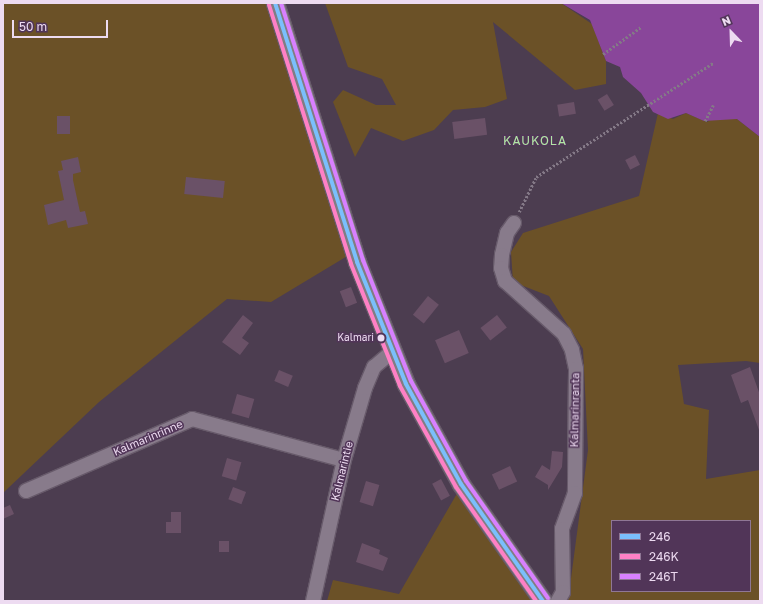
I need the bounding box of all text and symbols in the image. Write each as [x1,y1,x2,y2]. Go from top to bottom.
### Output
scale bar [14,12,110,38]
north arrow [711,12,751,52]
text: N [720,13,733,28]
text: 50 m [19,19,47,34]
district label: KAUKOLA [503,134,567,148]
place label: Kalmari [337,332,374,344]
marker: Kalmari [376,333,386,343]
street label: Kalmarinranta [568,372,582,448]
street label: Kalmarinrinne [111,417,185,459]
street label: Kalmarintie [328,440,356,502]
legend [611,520,751,592]
text: 246 [649,529,671,544]
text: 246K [649,549,679,564]
text: 246T [649,569,678,584]

